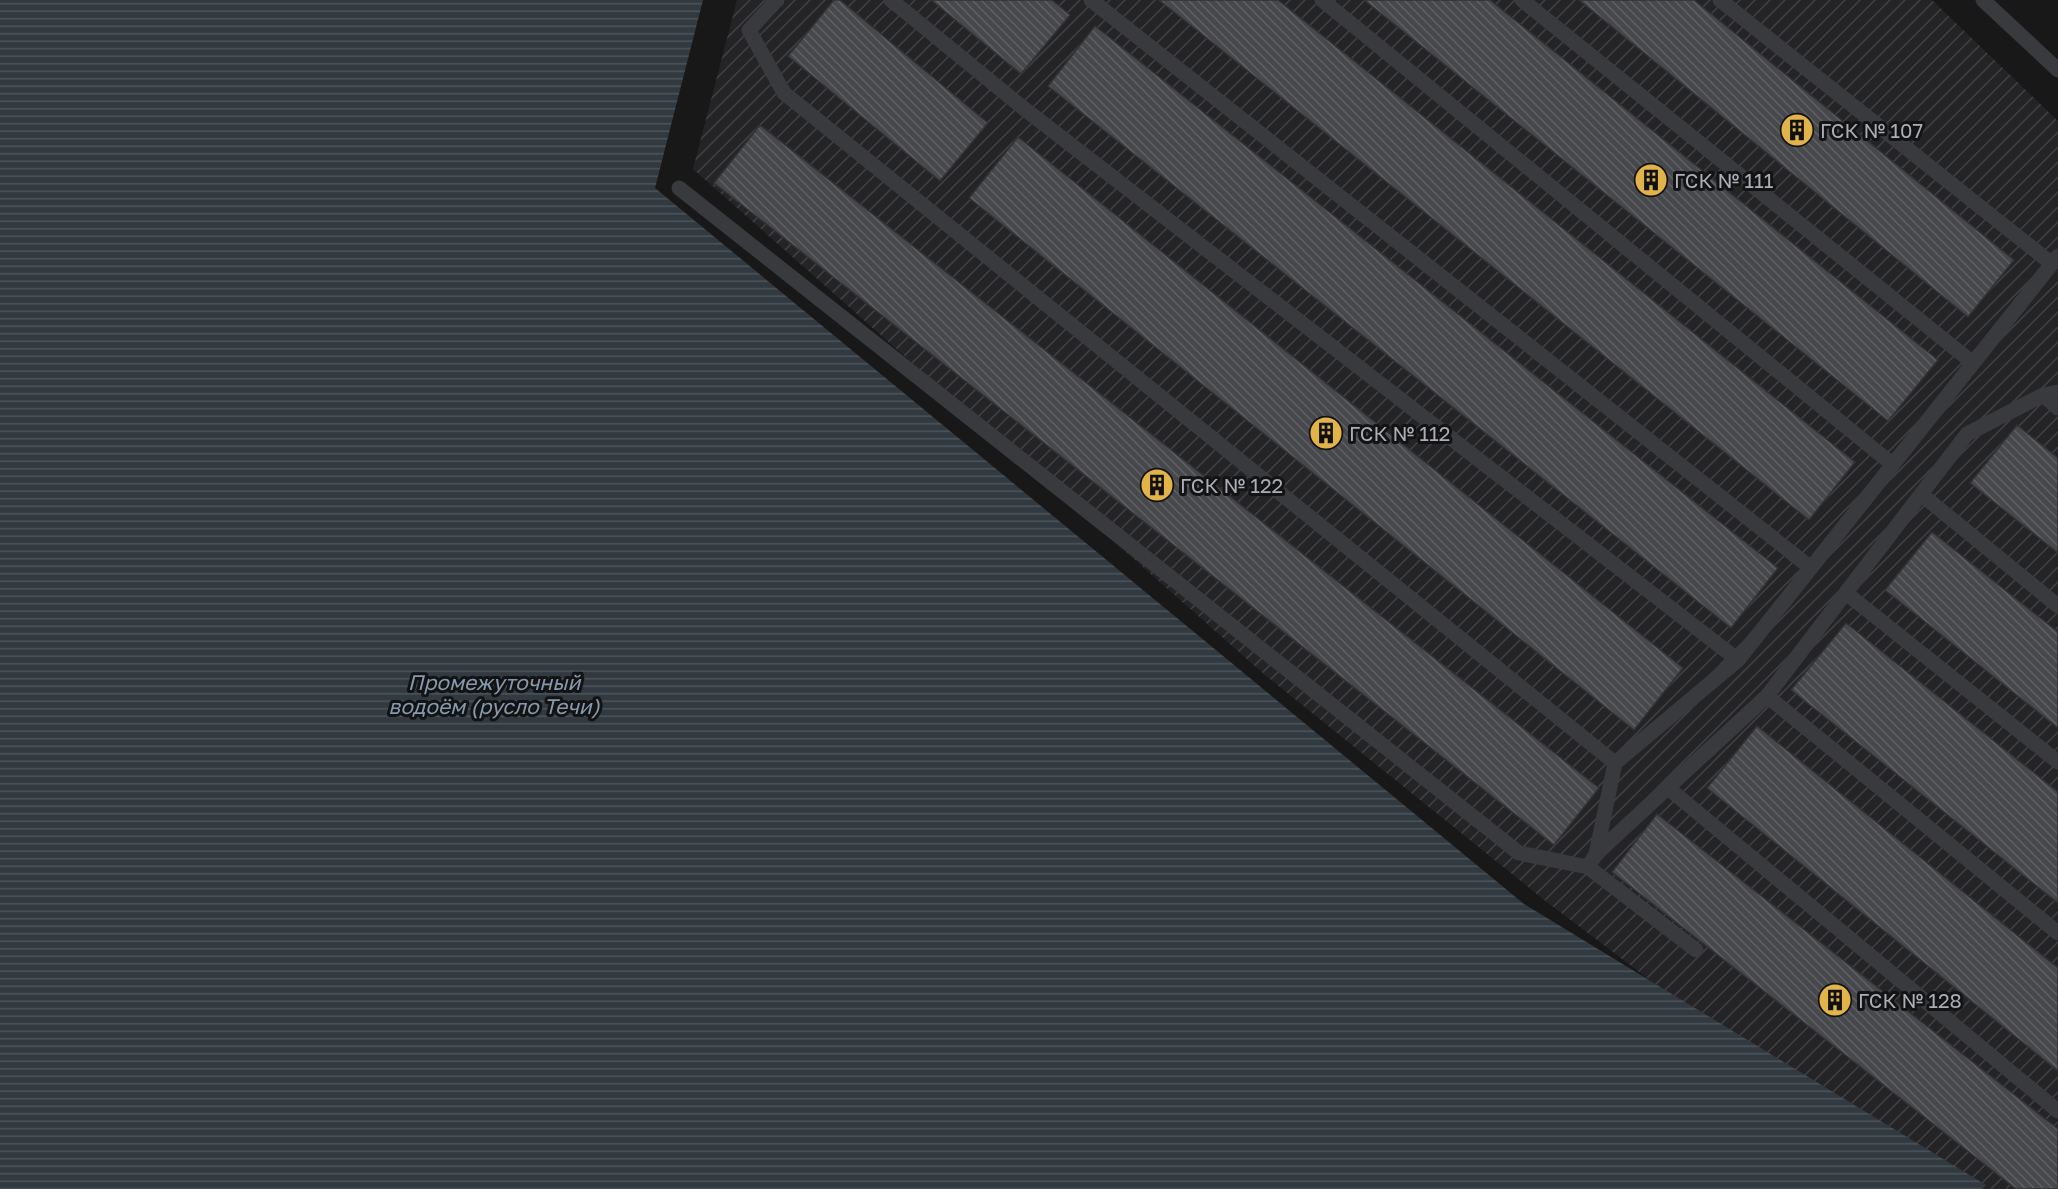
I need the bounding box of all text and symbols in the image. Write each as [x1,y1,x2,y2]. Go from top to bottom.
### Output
building icon: ГСК № 107 [1779,112,1815,148]
place label: ГСК № 107 [1820,118,1923,142]
building icon: ГСК № 111 [1633,162,1669,198]
place label: ГСК № 111 [1674,168,1774,192]
building icon: ГСК № 112 [1308,415,1344,451]
place label: ГСК № 112 [1349,421,1450,445]
building icon: ГСК № 122 [1139,467,1175,503]
place label: ГСК № 122 [1180,473,1283,497]
water label: Промежуточный водоём (русло Течи) [388,669,600,719]
building icon: ГСК № 128 [1817,982,1853,1018]
place label: ГСК № 128 [1858,988,1962,1012]

